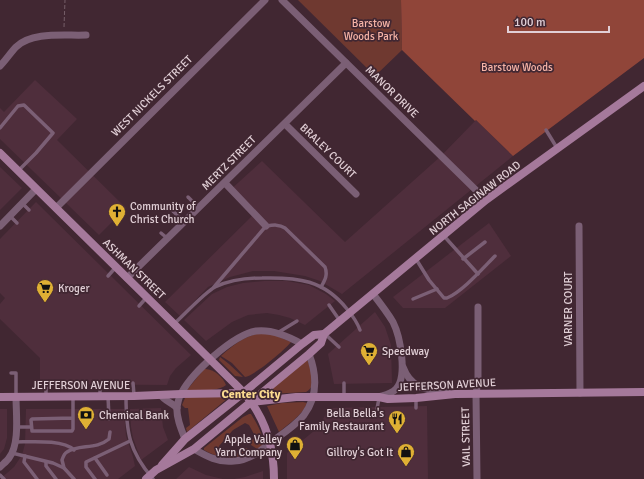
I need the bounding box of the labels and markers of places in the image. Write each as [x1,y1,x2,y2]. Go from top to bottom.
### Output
place label: Community of Christ Church [130,200,197,226]
church icon: Community of Christ Church [107,202,127,227]
supermarket icon: Kroger [35,278,55,303]
place label: Kroger [58,282,89,295]
supermarket icon: Speedway [359,341,379,366]
place label: Speedway [382,345,430,358]
bank icon: Chemical Bank [76,405,96,430]
place label: Bella Bella's Family Restaurant [299,407,384,433]
place label: Chemical Bank [99,409,170,422]
restaurant icon: Bella Bella's Family Restaurant [387,409,407,434]
place label: Apple Valley Yarn Company [216,433,283,459]
shop icon: Apple Valley Yarn Company [285,435,305,460]
shop icon: Gillroy's Got It [396,442,416,467]
place label: Gillroy's Got It [327,446,393,459]

